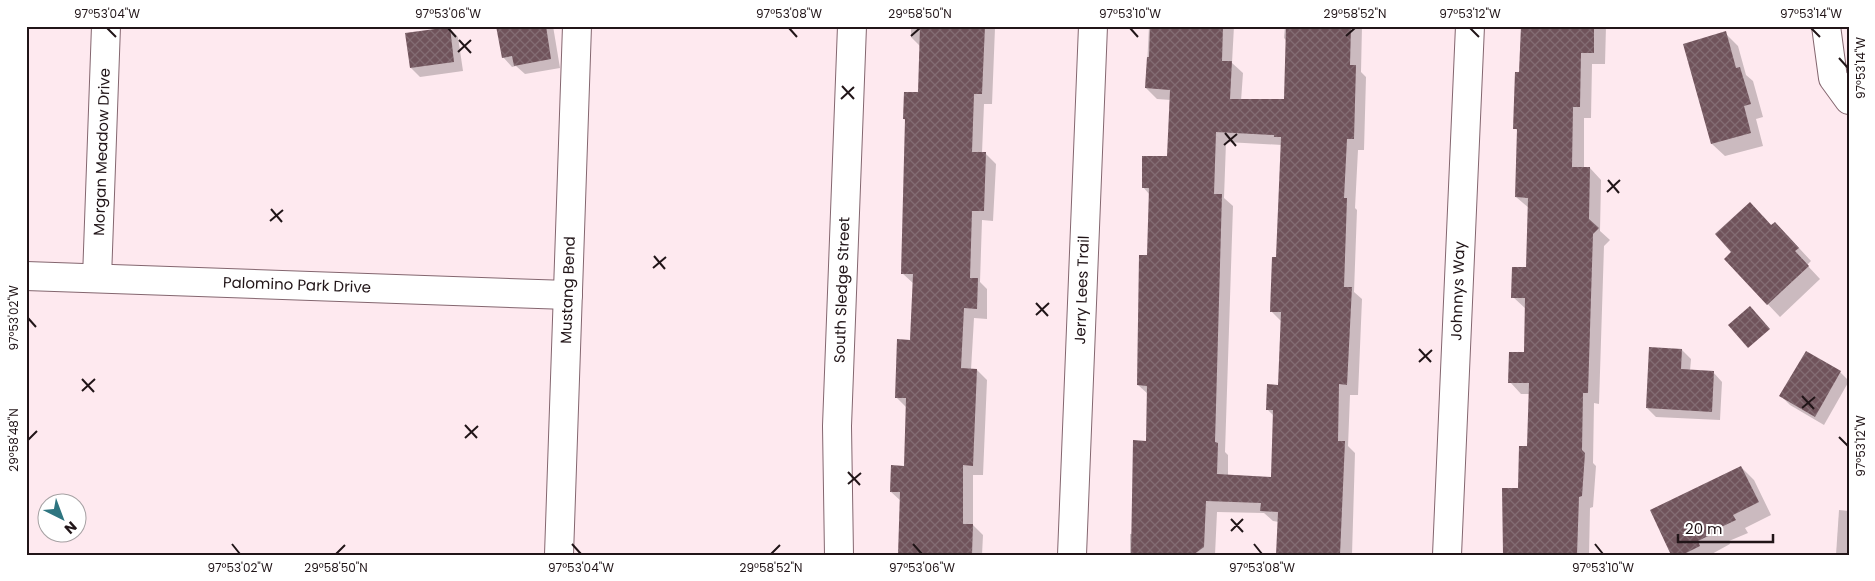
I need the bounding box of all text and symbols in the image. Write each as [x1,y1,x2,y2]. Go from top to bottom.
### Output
text: 97°53'04"W [74,5,140,22]
text: 97°53'06"W [415,5,481,22]
text: 97°53'08"W [756,5,822,22]
text: 29°58'50"N [888,5,952,22]
text: 97°53'10"W [1099,5,1161,22]
text: 29°58'52"N [1324,5,1386,22]
text: 97°53'12"W [1439,5,1501,22]
text: 97°53'14"W [1780,5,1842,22]
text: 97°53'14"W [1852,37,1869,99]
street label: Morgan Meadow Drive [88,68,115,236]
street label: South Sledge Street [828,216,855,363]
street label: Jerry Lees Trail [1069,235,1094,345]
street label: Mustang Bend [555,236,580,344]
street label: Johnnys Way [1445,240,1470,341]
street label: Palomino Park Drive [223,271,371,298]
text: 97°53'02"W [5,285,22,351]
text: 29°58'48"N [5,408,22,472]
text: 97°53'12"W [1852,415,1869,477]
north arrow [38,494,88,544]
scale bar [1678,511,1772,543]
text: N [60,517,81,539]
text: 20 m [1685,518,1723,539]
text: 97°53'02"W [207,559,273,576]
text: 29°58'50"N [304,559,368,576]
text: 97°53'04"W [548,559,614,576]
text: 29°58'52"N [740,559,802,576]
text: 97°53'06"W [889,559,955,576]
text: 97°53'08"W [1229,559,1295,576]
text: 97°53'10"W [1572,559,1634,576]

